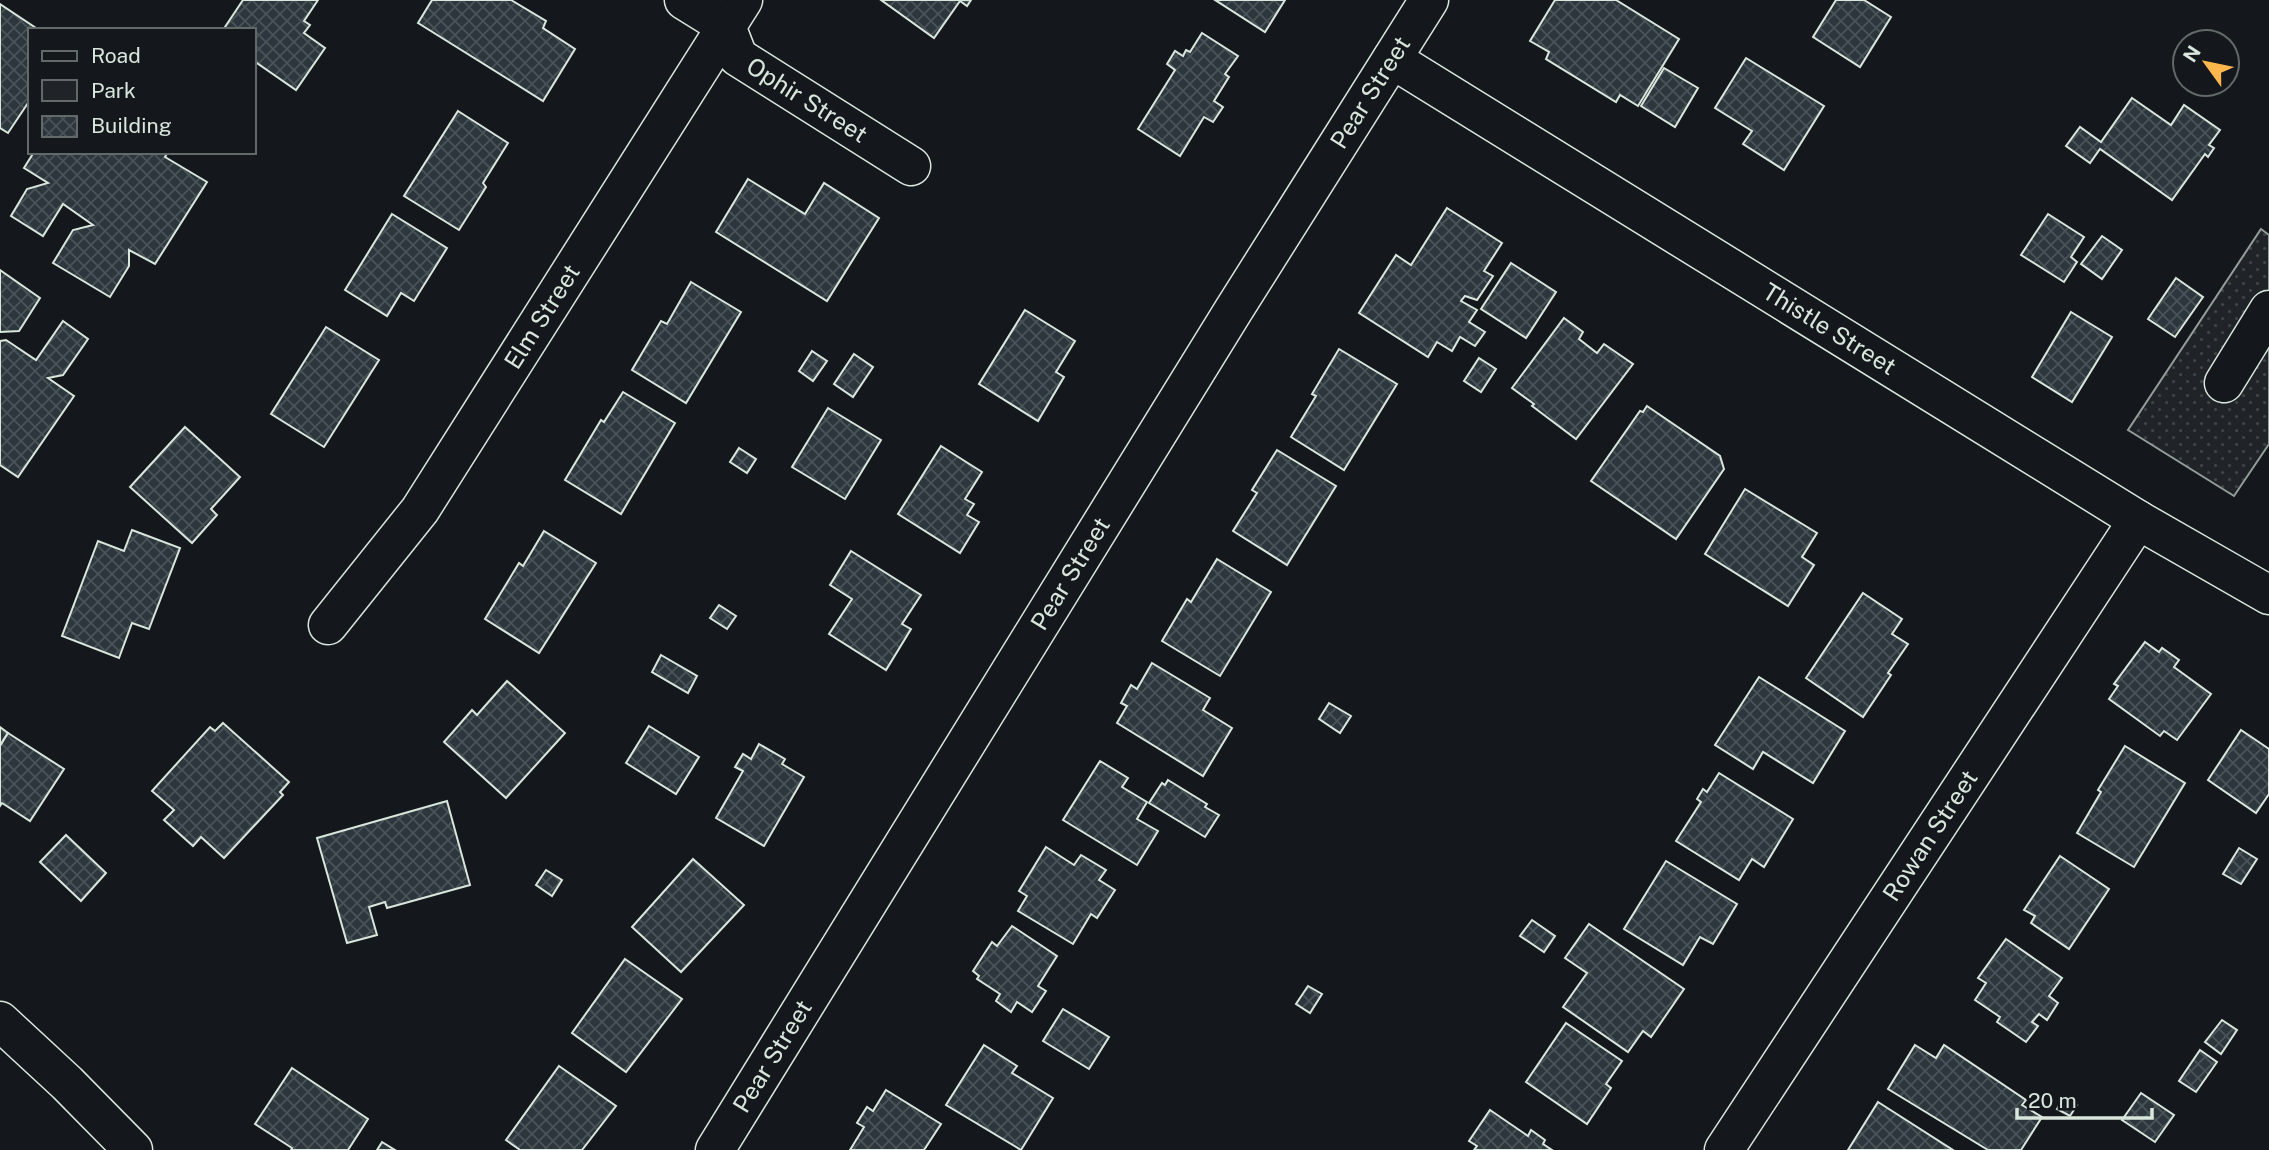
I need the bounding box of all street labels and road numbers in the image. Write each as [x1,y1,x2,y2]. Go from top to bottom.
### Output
street label: Pear Street [1324,31,1415,153]
street label: Ophir Street [742,51,873,148]
street label: Elm Street [498,259,585,374]
street label: Thistle Street [1758,277,1902,380]
street label: Pear Street [1024,512,1115,635]
street label: Rowan Street [1877,765,1983,906]
street label: Pear Street [727,994,817,1117]

